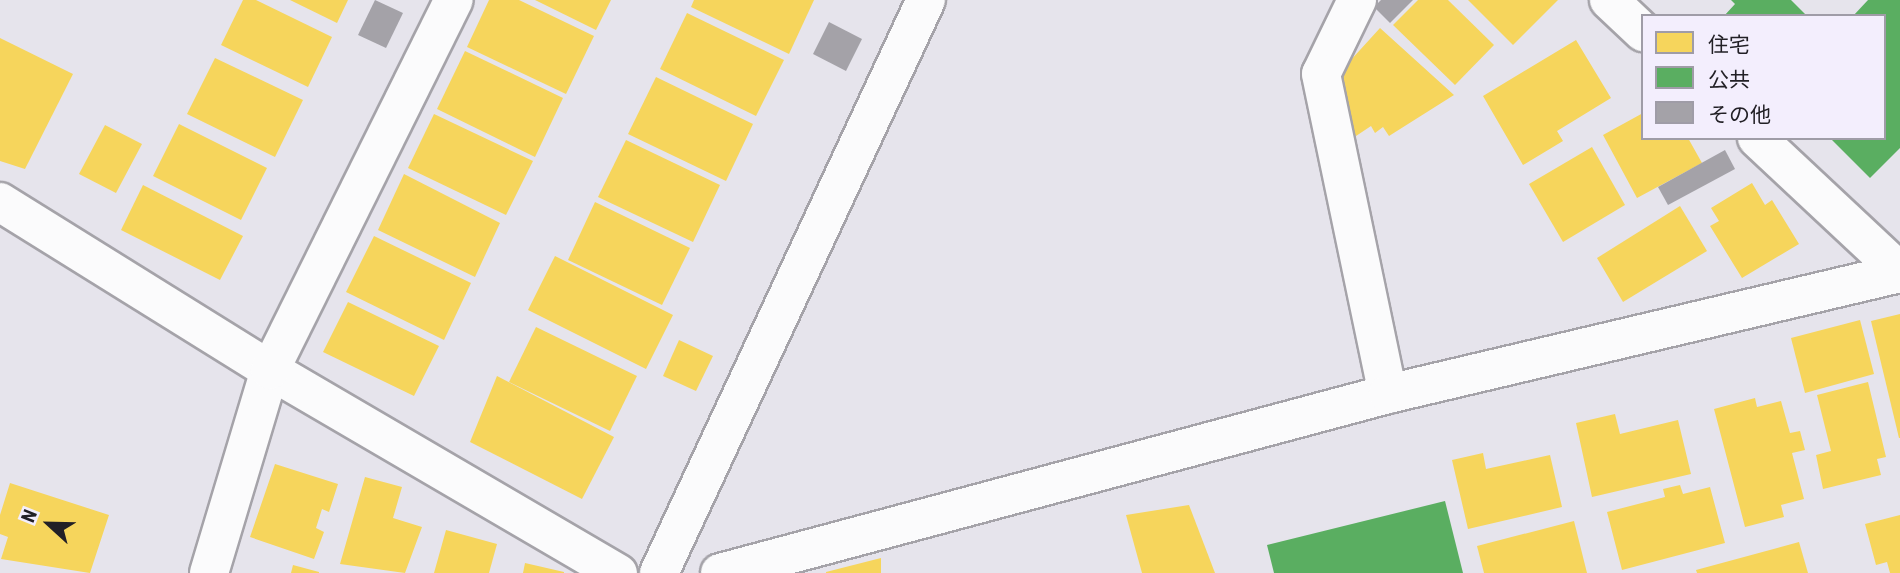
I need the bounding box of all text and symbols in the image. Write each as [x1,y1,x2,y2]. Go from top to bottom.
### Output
legend [1641,14,1886,140]
text: 住宅 [1708,33,1750,57]
text: 公共 [1708,68,1750,92]
text: その他 [1708,103,1771,127]
north arrow [14,489,84,559]
text: N [16,506,42,526]

